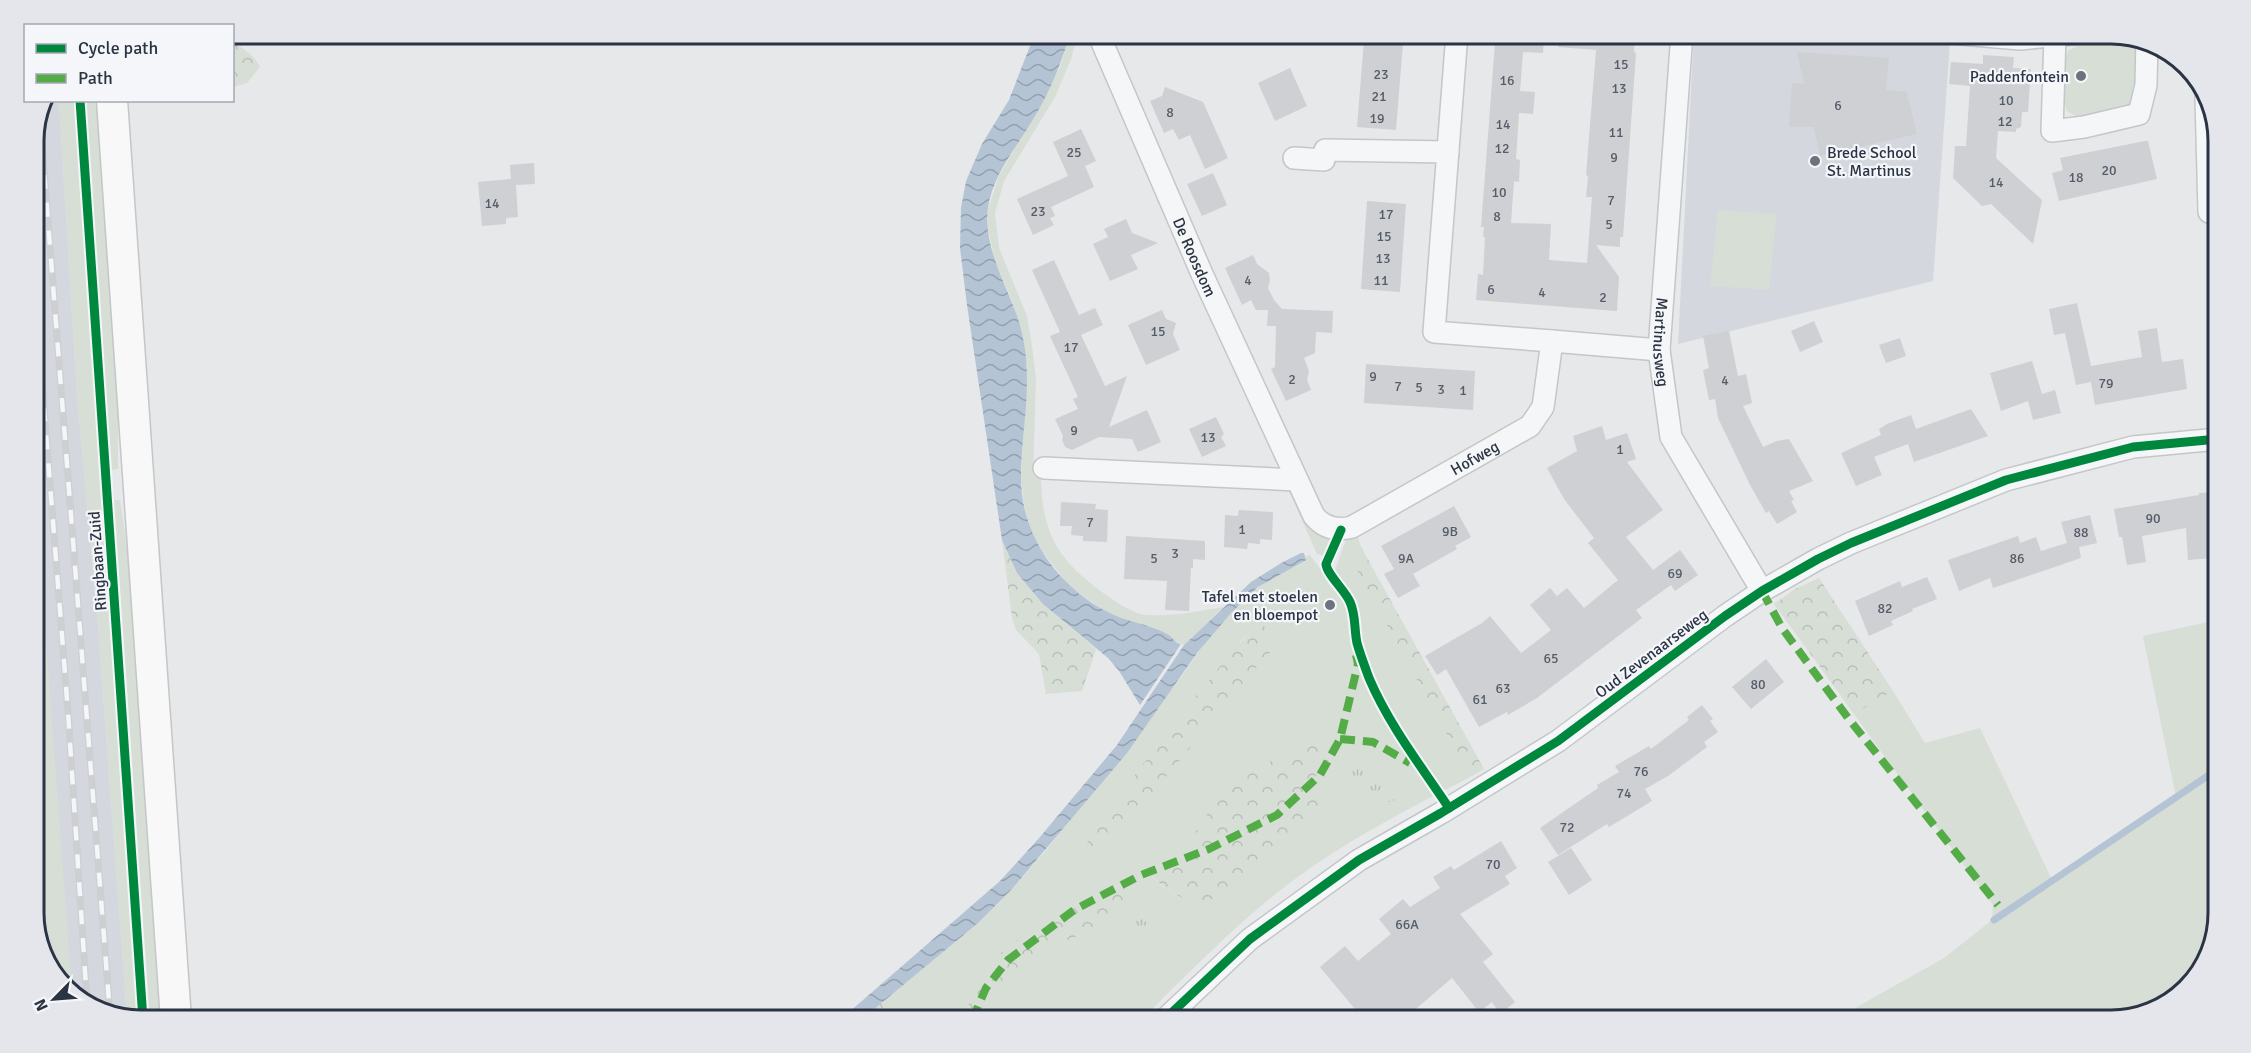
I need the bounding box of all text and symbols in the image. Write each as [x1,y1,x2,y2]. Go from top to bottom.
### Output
legend [24,24,234,102]
text: Cycle path [78,37,158,59]
house number: 15 [1613,56,1629,73]
house number: 23 [1373,66,1389,83]
text: Path [78,67,113,89]
place label: Paddenfontein [1970,67,2069,87]
marker: Paddenfontein [2074,69,2088,83]
house number: 16 [1499,72,1515,89]
house number: 13 [1611,80,1627,97]
house number: 21 [1371,88,1387,105]
house number: 10 [1998,92,2014,109]
house number: 6 [1834,97,1842,114]
house number: 8 [1166,104,1174,121]
house number: 19 [1369,110,1385,127]
house number: 12 [1997,113,2013,130]
house number: 14 [1495,116,1511,133]
house number: 11 [1608,124,1624,141]
house number: 12 [1494,140,1510,157]
place label: Brede School St. Martinus [1827,143,1917,181]
house number: 25 [1066,144,1082,161]
house number: 9 [1610,149,1618,166]
marker: Brede School St. Martinus [1808,154,1822,168]
house number: 20 [2101,162,2117,179]
house number: 18 [2068,169,2084,186]
house number: 14 [1988,174,2004,191]
house number: 10 [1491,184,1507,201]
house number: 7 [1607,192,1615,209]
house number: 14 [484,195,500,212]
house number: 23 [1030,203,1046,220]
house number: 17 [1378,206,1394,223]
house number: 8 [1493,208,1501,225]
street label: De Roosdom [1168,215,1220,300]
house number: 5 [1605,216,1613,233]
house number: 15 [1376,228,1392,245]
house number: 13 [1375,250,1391,267]
house number: 4 [1244,272,1252,289]
house number: 11 [1373,272,1389,289]
house number: 6 [1487,281,1495,298]
house number: 4 [1538,284,1546,301]
house number: 2 [1599,289,1607,306]
street label: Martinusweg [1648,297,1673,388]
house number: 15 [1150,323,1166,340]
house number: 17 [1063,339,1079,356]
house number: 9 [1369,368,1377,385]
house number: 2 [1288,371,1296,388]
house number: 4 [1721,372,1729,389]
house number: 79 [2098,375,2114,392]
house number: 7 [1394,378,1402,395]
house number: 5 [1415,379,1423,396]
house number: 3 [1437,381,1445,398]
house number: 1 [1459,382,1467,399]
house number: 9 [1070,422,1078,439]
house number: 13 [1200,429,1216,446]
street label: Hofweg [1447,437,1503,480]
house number: 1 [1616,441,1624,458]
street label: Ringbaan-Zuid [85,510,111,611]
house number: 90 [2145,510,2161,527]
house number: 7 [1086,514,1094,531]
house number: 1 [1238,521,1246,538]
house number: 9B [1442,523,1458,540]
house number: 88 [2073,524,2089,541]
house number: 3 [1171,545,1179,562]
house number: 5 [1150,550,1158,567]
house number: 9A [1398,550,1414,567]
house number: 86 [2009,550,2025,567]
house number: 69 [1667,565,1683,582]
place label: Tafel met stoelen en bloempot [1202,587,1318,625]
marker: Tafel met stoelen en bloempot [1323,598,1337,612]
house number: 82 [1877,600,1893,617]
street label: Oud Zevenaarseweg [1591,605,1712,703]
house number: 65 [1543,650,1559,667]
house number: 80 [1750,676,1766,693]
house number: 63 [1495,680,1511,697]
house number: 61 [1472,691,1488,708]
house number: 76 [1633,763,1649,780]
house number: 74 [1616,785,1632,802]
house number: 72 [1559,819,1575,836]
house number: 70 [1485,856,1501,873]
house number: 66A [1395,916,1419,933]
north arrow [24,969,84,1029]
text: N [30,996,53,1014]

